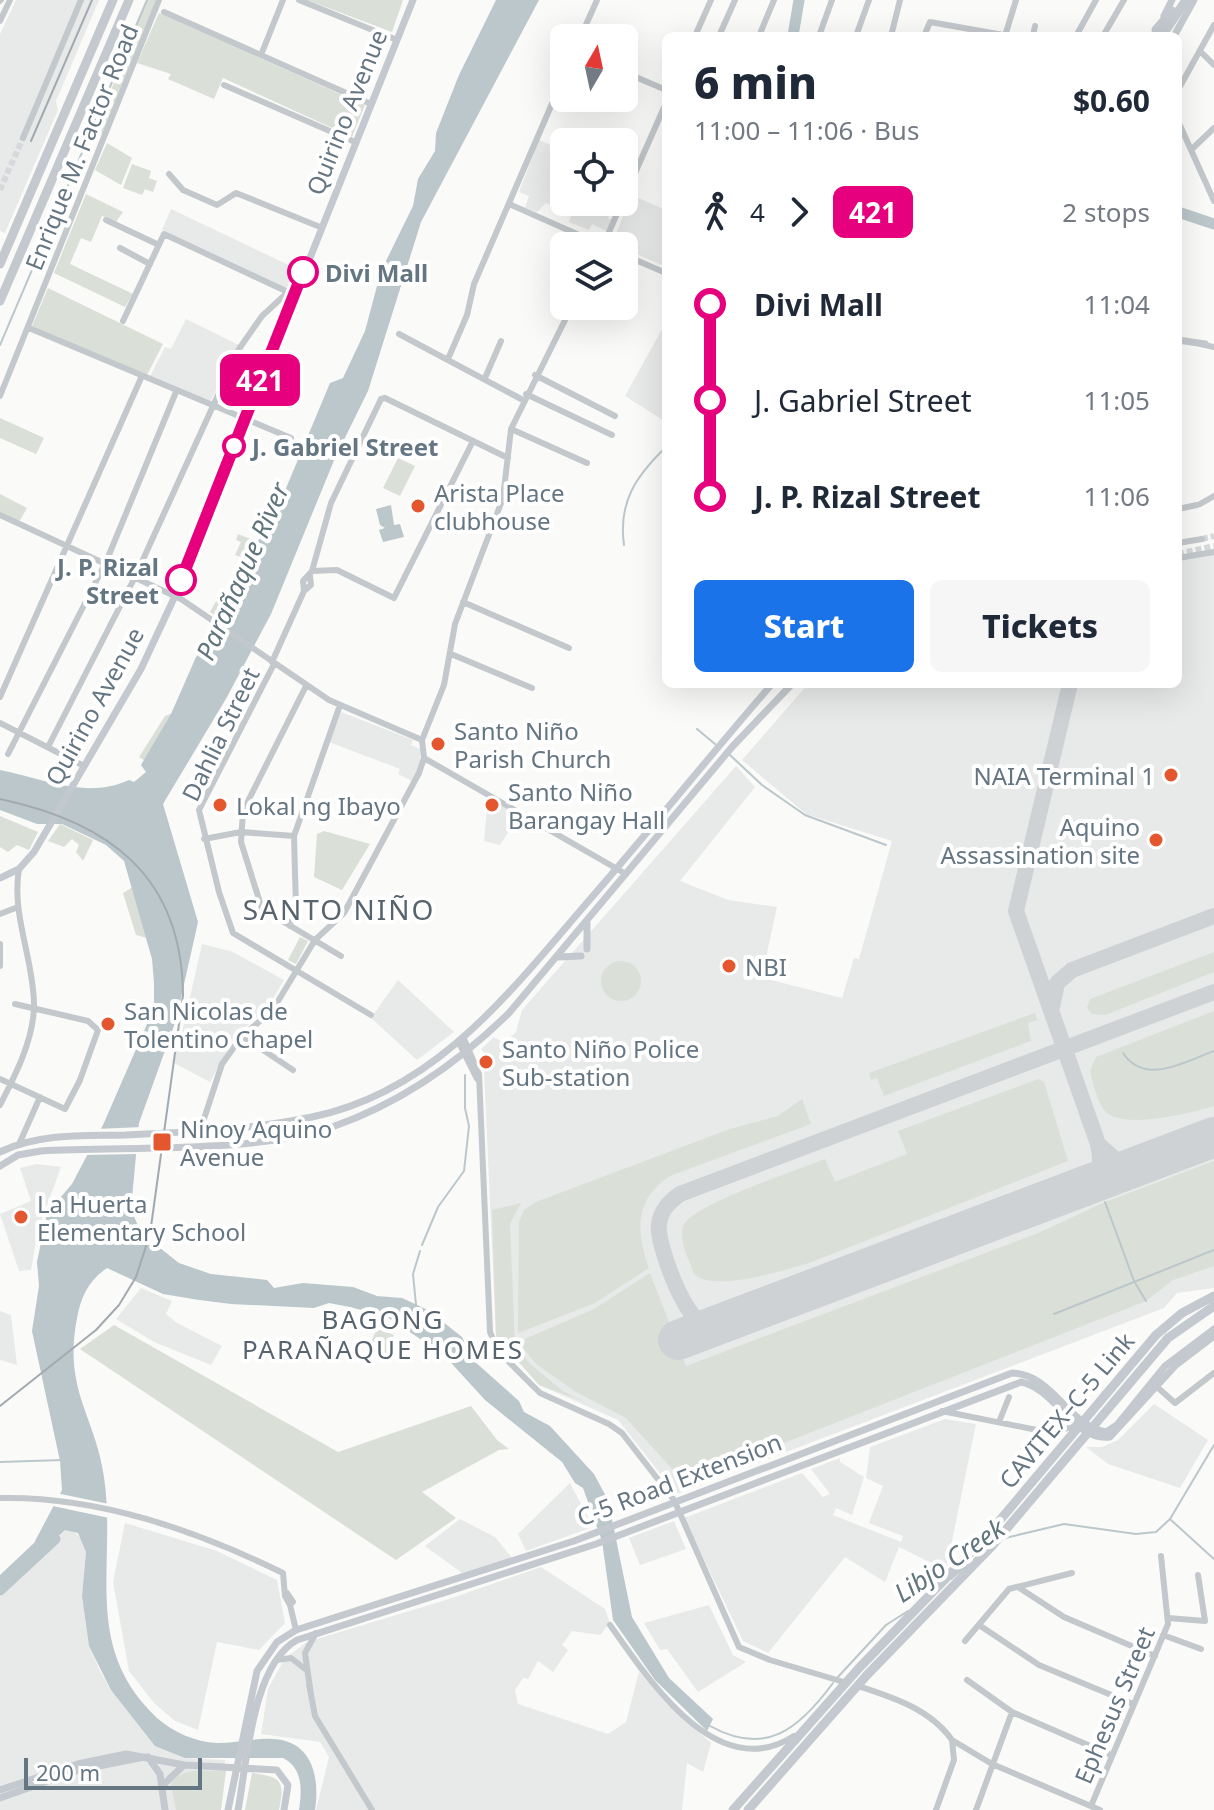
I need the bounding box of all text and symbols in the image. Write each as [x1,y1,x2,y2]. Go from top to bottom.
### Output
street label: Enrique M. Factor Road [17,19,145,275]
street label: Quirino Avenue [298,24,394,200]
north arrow [550,24,638,112]
map controls [550,24,638,320]
text: 6 min [694,52,817,112]
text: $0.60 [1073,80,1150,121]
text: 11:00 – 11:06 · Bus [694,112,919,148]
button: locate [550,128,638,216]
icon: walk [694,190,738,234]
icon: forward [777,190,821,234]
text: 421 [849,193,897,231]
text: 4 [750,194,765,230]
text: 2 stops [1062,194,1150,230]
button: layers [550,232,638,320]
place label: Divi Mall [325,256,428,289]
marker: Divi Mall [288,257,318,287]
text: Divi Mall [754,284,883,325]
text: 11:04 [1084,286,1150,322]
line badge: 421 [214,354,306,406]
text: 421 [236,361,284,399]
text: J. Gabriel Street [754,380,972,421]
text: 11:05 [1084,382,1150,418]
place label: J. Gabriel Street [250,430,438,463]
marker: J. Gabriel Street [223,435,245,457]
water label: Parañaque River [187,475,298,665]
place label: Arista Place clubhouse [434,476,565,537]
text: J. P. Rizal Street [754,476,980,517]
text: 11:06 [1084,478,1150,514]
marker: Arista Place clubhouse [409,497,427,515]
place label: J. P. Rizal Street [55,550,159,611]
marker: J. P. Rizal Street [166,565,196,595]
button: Start [694,580,914,672]
button: Tickets [930,580,1150,672]
street label: Quirino Avenue [37,621,151,791]
street label: Dahlia Street [173,661,267,806]
place label: Santo Niño Parish Church [454,714,611,775]
marker: Santo Niño Parish Church [429,735,447,753]
place label: NAIA Terminal 1 [974,759,1155,792]
marker: NAIA Terminal 1 [1162,766,1180,784]
place label: Santo Niño Barangay Hall [508,775,665,836]
place label: Lokal ng Ibayo [236,789,401,822]
marker: Lokal ng Ibayo [211,796,229,814]
marker: Santo Niño Barangay Hall [483,796,501,814]
place label: Aquino Assassination site [940,810,1140,871]
marker: Aquino Assassination site [1147,831,1165,849]
district label: SANTO NIÑO [243,890,435,928]
place label: NBI [745,950,787,983]
marker: NBI [720,957,738,975]
place label: San Nicolas de Tolentino Chapel [124,994,313,1055]
marker: San Nicolas de Tolentino Chapel [99,1015,117,1033]
place label: Santo Niño Police Sub-station [502,1032,699,1093]
marker: Santo Niño Police Sub-station [477,1053,495,1071]
place label: Ninoy Aquino Avenue [180,1112,332,1173]
marker: Ninoy Aquino Avenue [151,1131,173,1153]
place label: La Huerta Elementary School [37,1187,246,1248]
marker: La Huerta Elementary School [12,1208,30,1226]
district label: BAGONG PARAÑAQUE HOMES [242,1301,524,1367]
street label: CAVITEX–C-5 Link [991,1325,1141,1495]
street label: C-5 Road Extension [572,1425,786,1533]
water label: Libjo Creek [887,1509,1012,1610]
street label: Ephesus Street [1066,1621,1162,1789]
scale bar [24,1754,202,1790]
text: 200 m [36,1757,100,1787]

